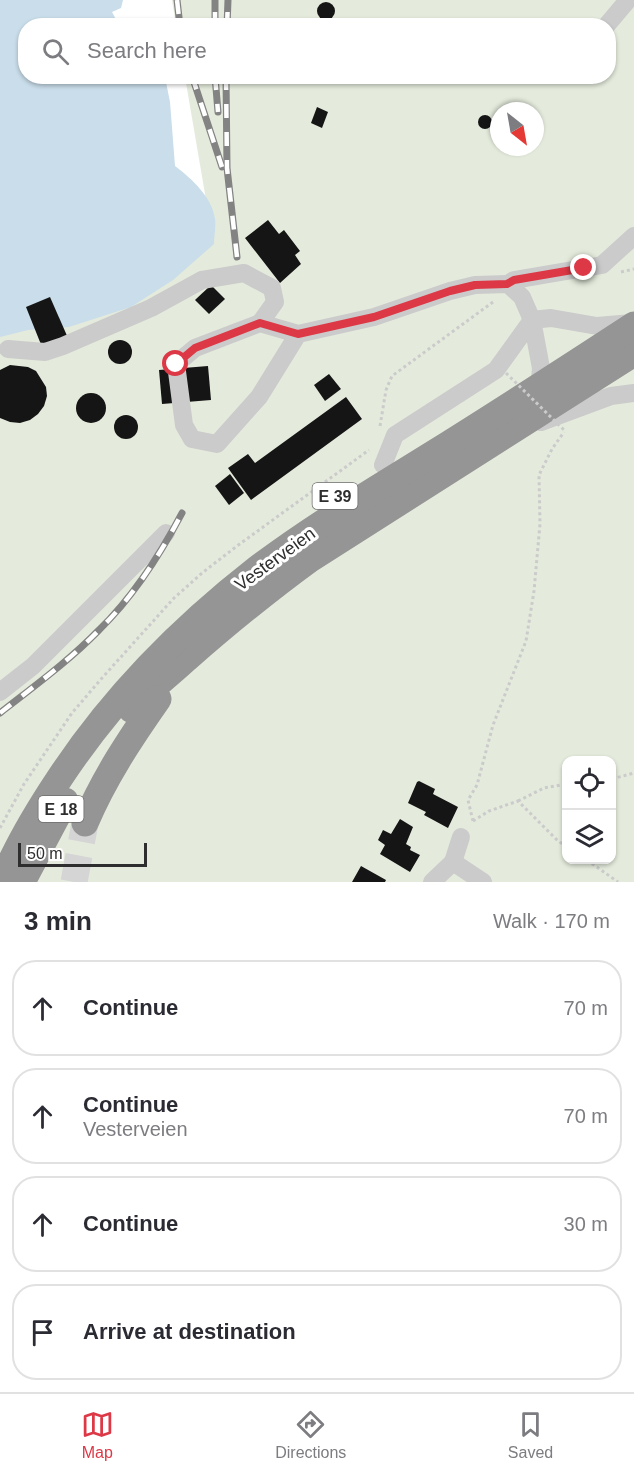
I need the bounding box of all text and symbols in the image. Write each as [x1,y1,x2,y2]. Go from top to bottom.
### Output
search box [18,18,616,84]
icon: search [39,35,72,68]
text: Search here [87,38,207,63]
north arrow [490,102,544,156]
route end [570,254,596,280]
route start [162,350,188,376]
road number: E 39 [312,483,358,509]
street label: Vesterveien [231,523,319,595]
map controls [562,756,616,864]
button: locate [562,756,616,810]
road number: E 18 [38,796,84,822]
button: layers [562,810,616,864]
scale bar [18,840,147,868]
text: 50 m [27,845,63,862]
text: 3 min [24,906,92,936]
text: Walk · 170 m [493,910,610,932]
icon: ahead [26,992,59,1025]
text: Continue [83,995,178,1020]
text: 70 m [564,997,608,1019]
text: Continue [83,1092,178,1117]
icon: ahead [26,1100,59,1133]
text: 70 m [564,1105,608,1127]
text: Vesterveien [83,1118,188,1140]
icon: ahead [26,1208,59,1241]
text: Continue [83,1211,178,1236]
text: 30 m [564,1213,608,1235]
icon: arrive [26,1316,59,1349]
text: Arrive at destination [83,1319,296,1344]
tab: Map [81,1408,114,1462]
tab: Directions [275,1408,346,1462]
tab: Saved [508,1408,553,1462]

